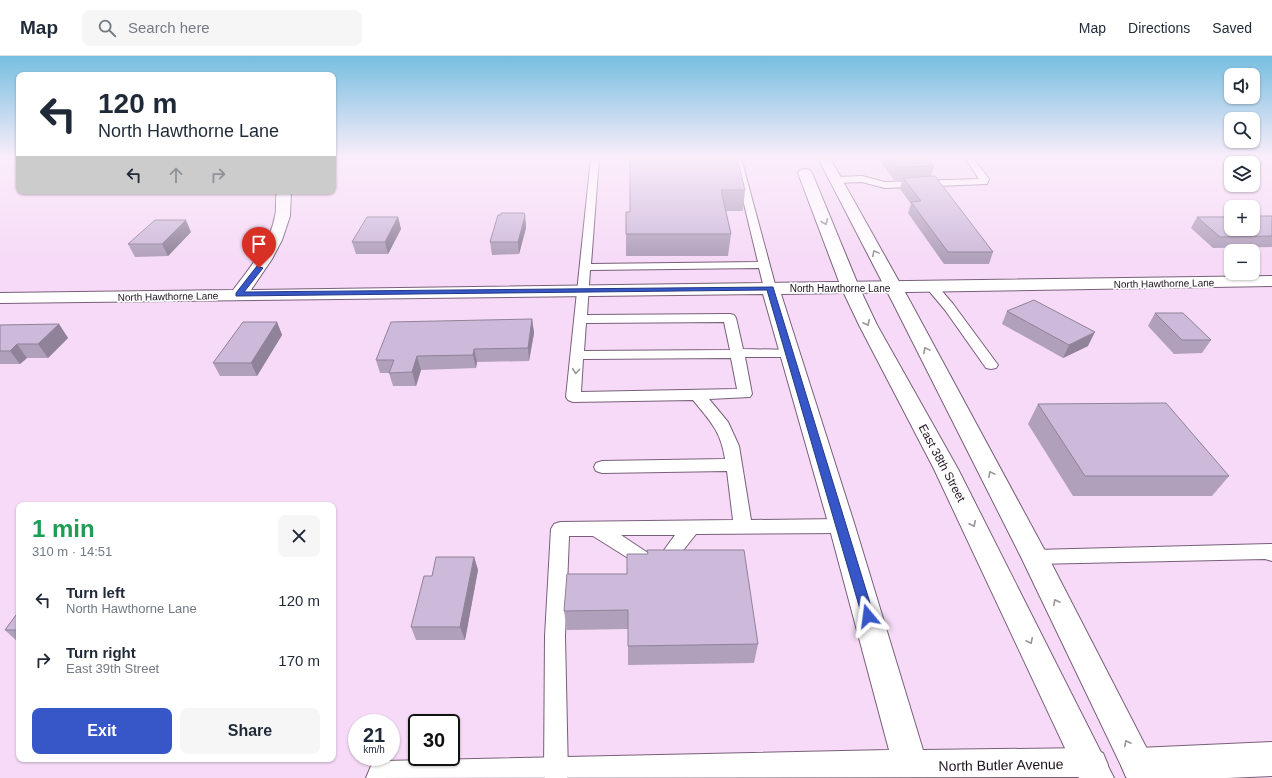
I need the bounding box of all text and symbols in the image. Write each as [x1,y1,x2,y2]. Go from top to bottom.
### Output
search box [82,10,362,46]
text: Map [20,17,58,38]
icon: search [96,17,118,39]
text: Search here [128,19,210,36]
text: Map [1079,20,1106,36]
text: Directions [1128,20,1190,36]
text: Saved [1212,20,1252,36]
map controls [1224,68,1260,280]
button: sound [1224,68,1260,104]
icon: left [32,88,84,140]
text: 120 m [98,88,177,119]
button: search [1224,112,1260,148]
text: North Hawthorne Lane [98,121,279,141]
button: layers [1224,156,1260,192]
icon: left [123,164,145,186]
icon: ahead [165,164,187,186]
icon: right [207,164,229,186]
button: + [1224,200,1260,236]
one-way arrow [820,219,828,226]
pin [242,227,276,268]
icon: arrive [248,233,270,255]
button: − [1224,244,1260,280]
one-way arrow [872,250,879,257]
street label: North Hawthorne Lane [1114,277,1215,290]
street label: North Hawthorne Lane [790,283,891,294]
street label: North Hawthorne Lane [118,290,219,303]
one-way arrow [862,318,870,326]
one-way arrow [923,347,931,354]
one-way arrow [571,368,580,374]
street label: East 38th Street [916,422,969,505]
one-way arrow [988,471,995,478]
text: 1 min [32,515,95,542]
button: close [278,515,320,557]
one-way arrow [968,520,976,528]
text: 310 m · 14:51 [32,544,112,559]
text: Turn left [66,584,125,601]
icon: left [32,589,54,611]
text: 120 m [278,592,320,609]
position arrow [847,595,889,637]
one-way arrow [1054,599,1061,606]
text: North Hawthorne Lane [66,601,197,616]
one-way arrow [1025,637,1033,644]
text: Turn right [66,644,136,661]
icon: right [32,649,54,671]
text: 170 m [278,652,320,669]
text: East 39th Street [66,661,159,676]
button: Exit [32,708,172,754]
button: Share [180,708,320,754]
speed limit sign: 30 [408,714,460,766]
text: 21 [363,724,385,746]
one-way arrow [1124,740,1132,747]
text: km/h [363,744,385,755]
street label: North Butler Avenue [938,756,1064,774]

